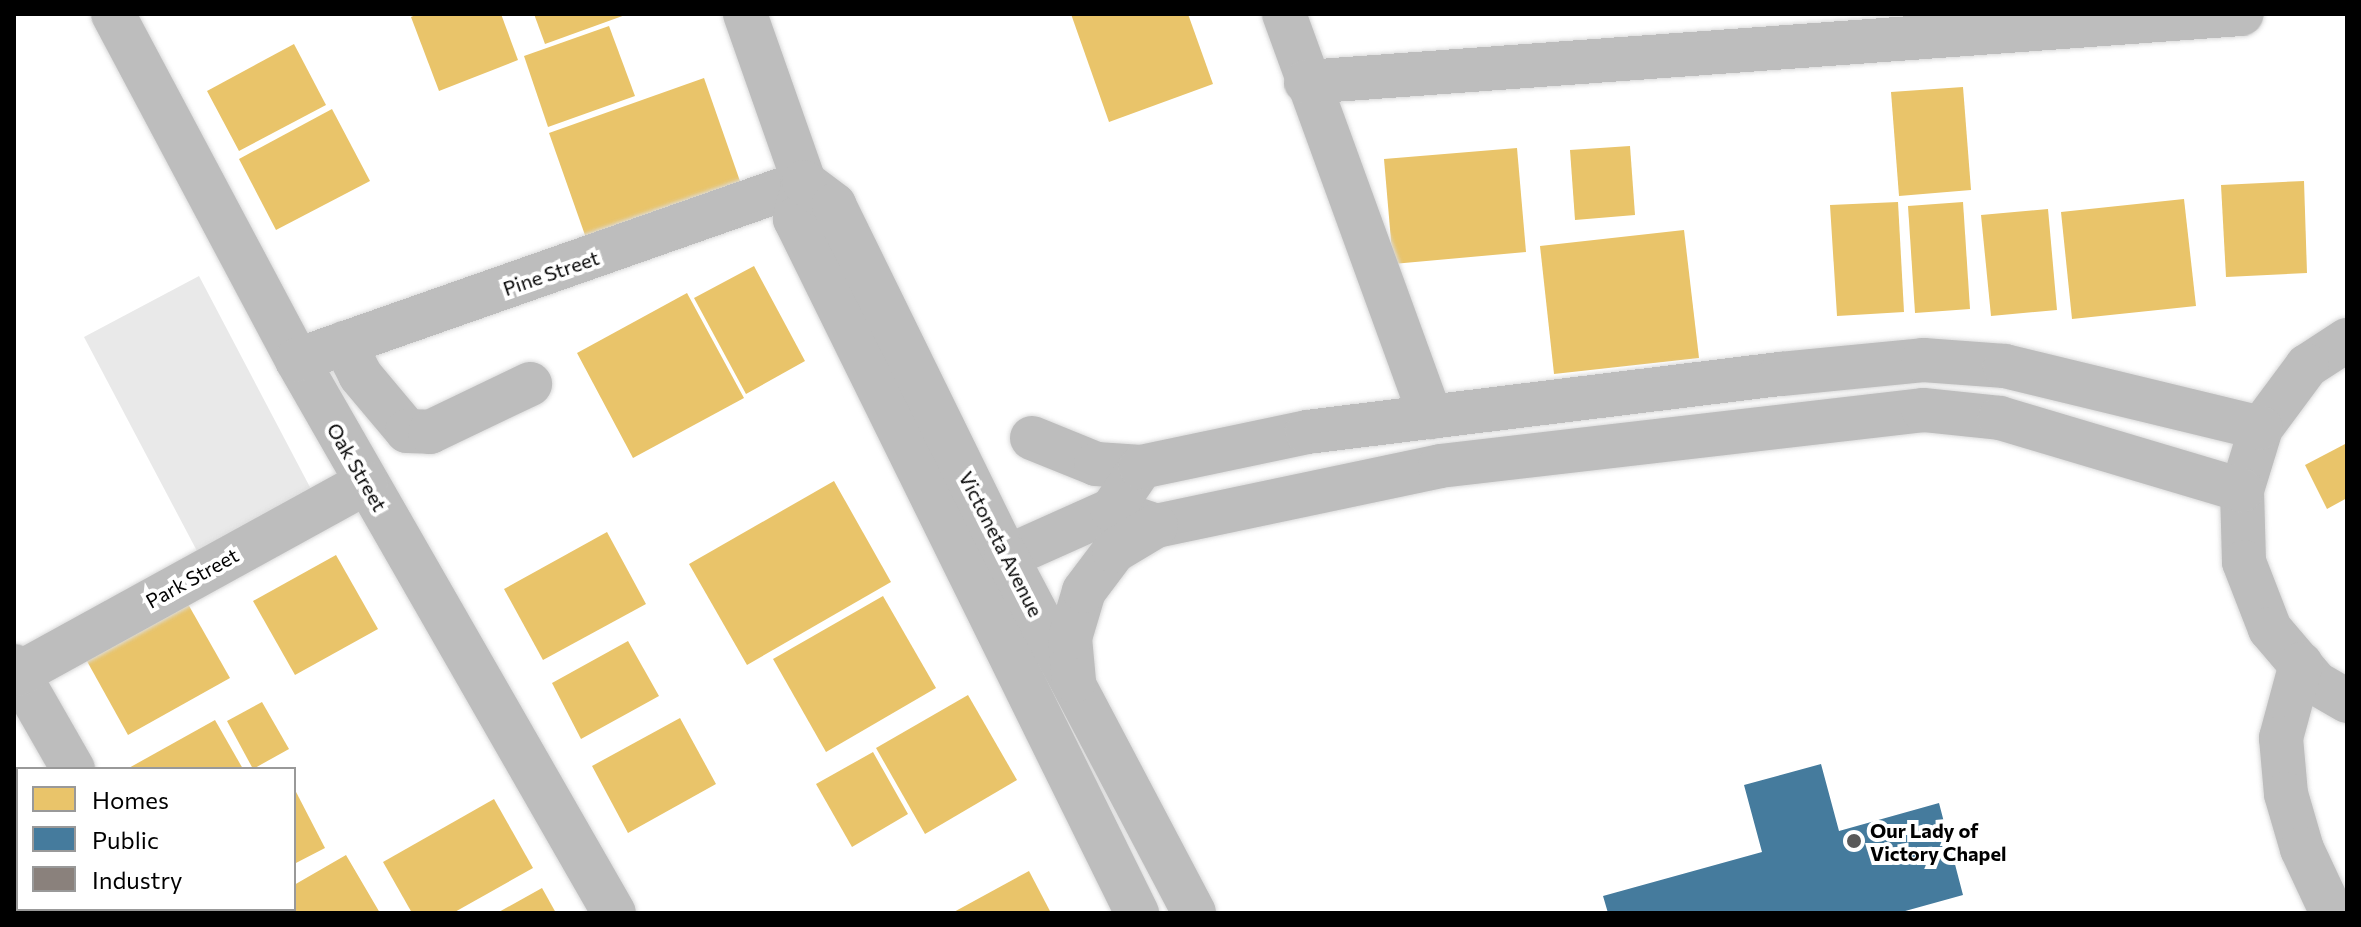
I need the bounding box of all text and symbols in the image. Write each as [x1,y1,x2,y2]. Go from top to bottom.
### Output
street label: Pine Street [500,245,602,301]
street label: Oak Street [322,419,392,515]
street label: Victoneta Avenue [954,467,1048,621]
street label: Park Street [141,543,243,613]
legend [16,767,296,911]
text: Homes [92,785,169,814]
place label: Our Lady of Victory Chapel [1870,818,2006,865]
text: Public [92,825,159,854]
marker: Our Lady of Victory Chapel [1845,832,1863,850]
text: Industry [92,865,182,894]

